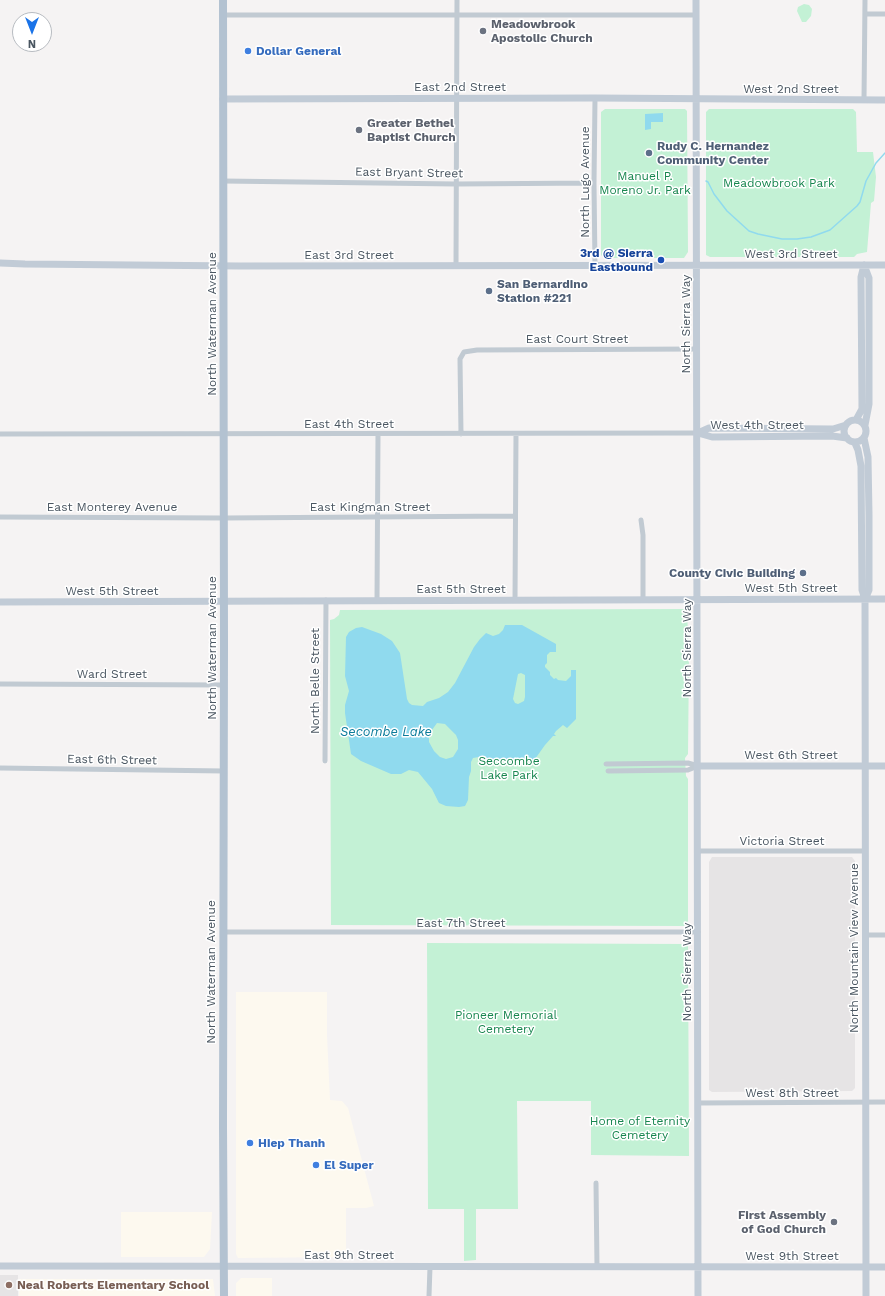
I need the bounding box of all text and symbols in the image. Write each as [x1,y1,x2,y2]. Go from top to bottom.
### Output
north arrow [12,12,52,52]
place label: Meadowbrook Apostolic Church [491,17,593,45]
marker: Meadowbrook Apostolic Church [478,26,488,36]
text: N [28,37,36,50]
place label: Dollar General [256,44,341,58]
marker: Dollar General [243,46,253,56]
street label: East 2nd Street [414,80,506,94]
street label: West 2nd Street [743,82,839,96]
place label: Greater Bethel Baptist Church [367,116,456,144]
marker: Greater Bethel Baptist Church [354,125,364,135]
street label: North Lugo Avenue [578,126,592,238]
place label: Rudy C. Hernandez Community Center [657,139,769,167]
marker: Rudy C. Hernandez Community Center [644,148,654,158]
street label: East Bryant Street [355,165,463,181]
park label: Manuel P. Moreno Jr. Park [599,169,691,197]
park label: Meadowbrook Park [723,176,835,190]
place label: 3rd @ Sierra Eastbound [580,246,653,274]
street label: West 3rd Street [745,247,837,261]
street label: East 3rd Street [304,248,394,262]
street label: North Waterman Avenue [205,252,219,396]
marker: 3rd @ Sierra Eastbound [656,255,666,265]
street label: North Sierra Way [679,275,693,373]
place label: San Bernardino Station #221 [497,277,588,305]
marker: San Bernardino Station #221 [484,286,494,296]
street label: East Court Street [526,332,628,346]
street label: East 4th Street [304,417,394,431]
street label: West 4th Street [710,418,804,432]
street label: East Monterey Avenue [47,500,177,514]
street label: East Kingman Street [310,500,430,514]
place label: County Civic Building [669,566,795,580]
marker: County Civic Building [798,568,808,578]
street label: North Waterman Avenue [205,576,219,720]
street label: West 5th Street [744,581,838,595]
street label: East 5th Street [416,582,506,596]
street label: West 5th Street [65,584,159,598]
street label: North Sierra Way [680,599,694,697]
street label: North Belle Street [308,628,322,734]
street label: Ward Street [77,667,147,681]
water label: Secombe Lake [340,724,432,740]
street label: West 6th Street [744,748,838,762]
street label: East 6th Street [67,752,157,768]
park label: Seccombe Lake Park [478,754,540,782]
street label: Victoria Street [739,834,825,848]
street label: North Mountain View Avenue [847,863,861,1033]
street label: North Waterman Avenue [204,900,218,1044]
street label: East 7th Street [416,916,506,930]
street label: North Sierra Way [680,923,694,1021]
park label: Pioneer Memorial Cemetery [455,1008,557,1036]
street label: West 8th Street [745,1086,839,1100]
park label: Home of Eternity Cemetery [590,1114,690,1142]
place label: Hiep Thanh [258,1136,325,1150]
marker: Hiep Thanh [245,1138,255,1148]
place label: El Super [324,1158,374,1172]
marker: El Super [311,1160,321,1170]
place label: First Assembly of God Church [738,1208,826,1236]
marker: First Assembly of God Church [829,1217,839,1227]
street label: East 9th Street [304,1248,394,1262]
street label: West 9th Street [745,1249,839,1263]
place label: Neal Roberts Elementary School [17,1278,209,1292]
marker: Neal Roberts Elementary School [4,1280,14,1290]

